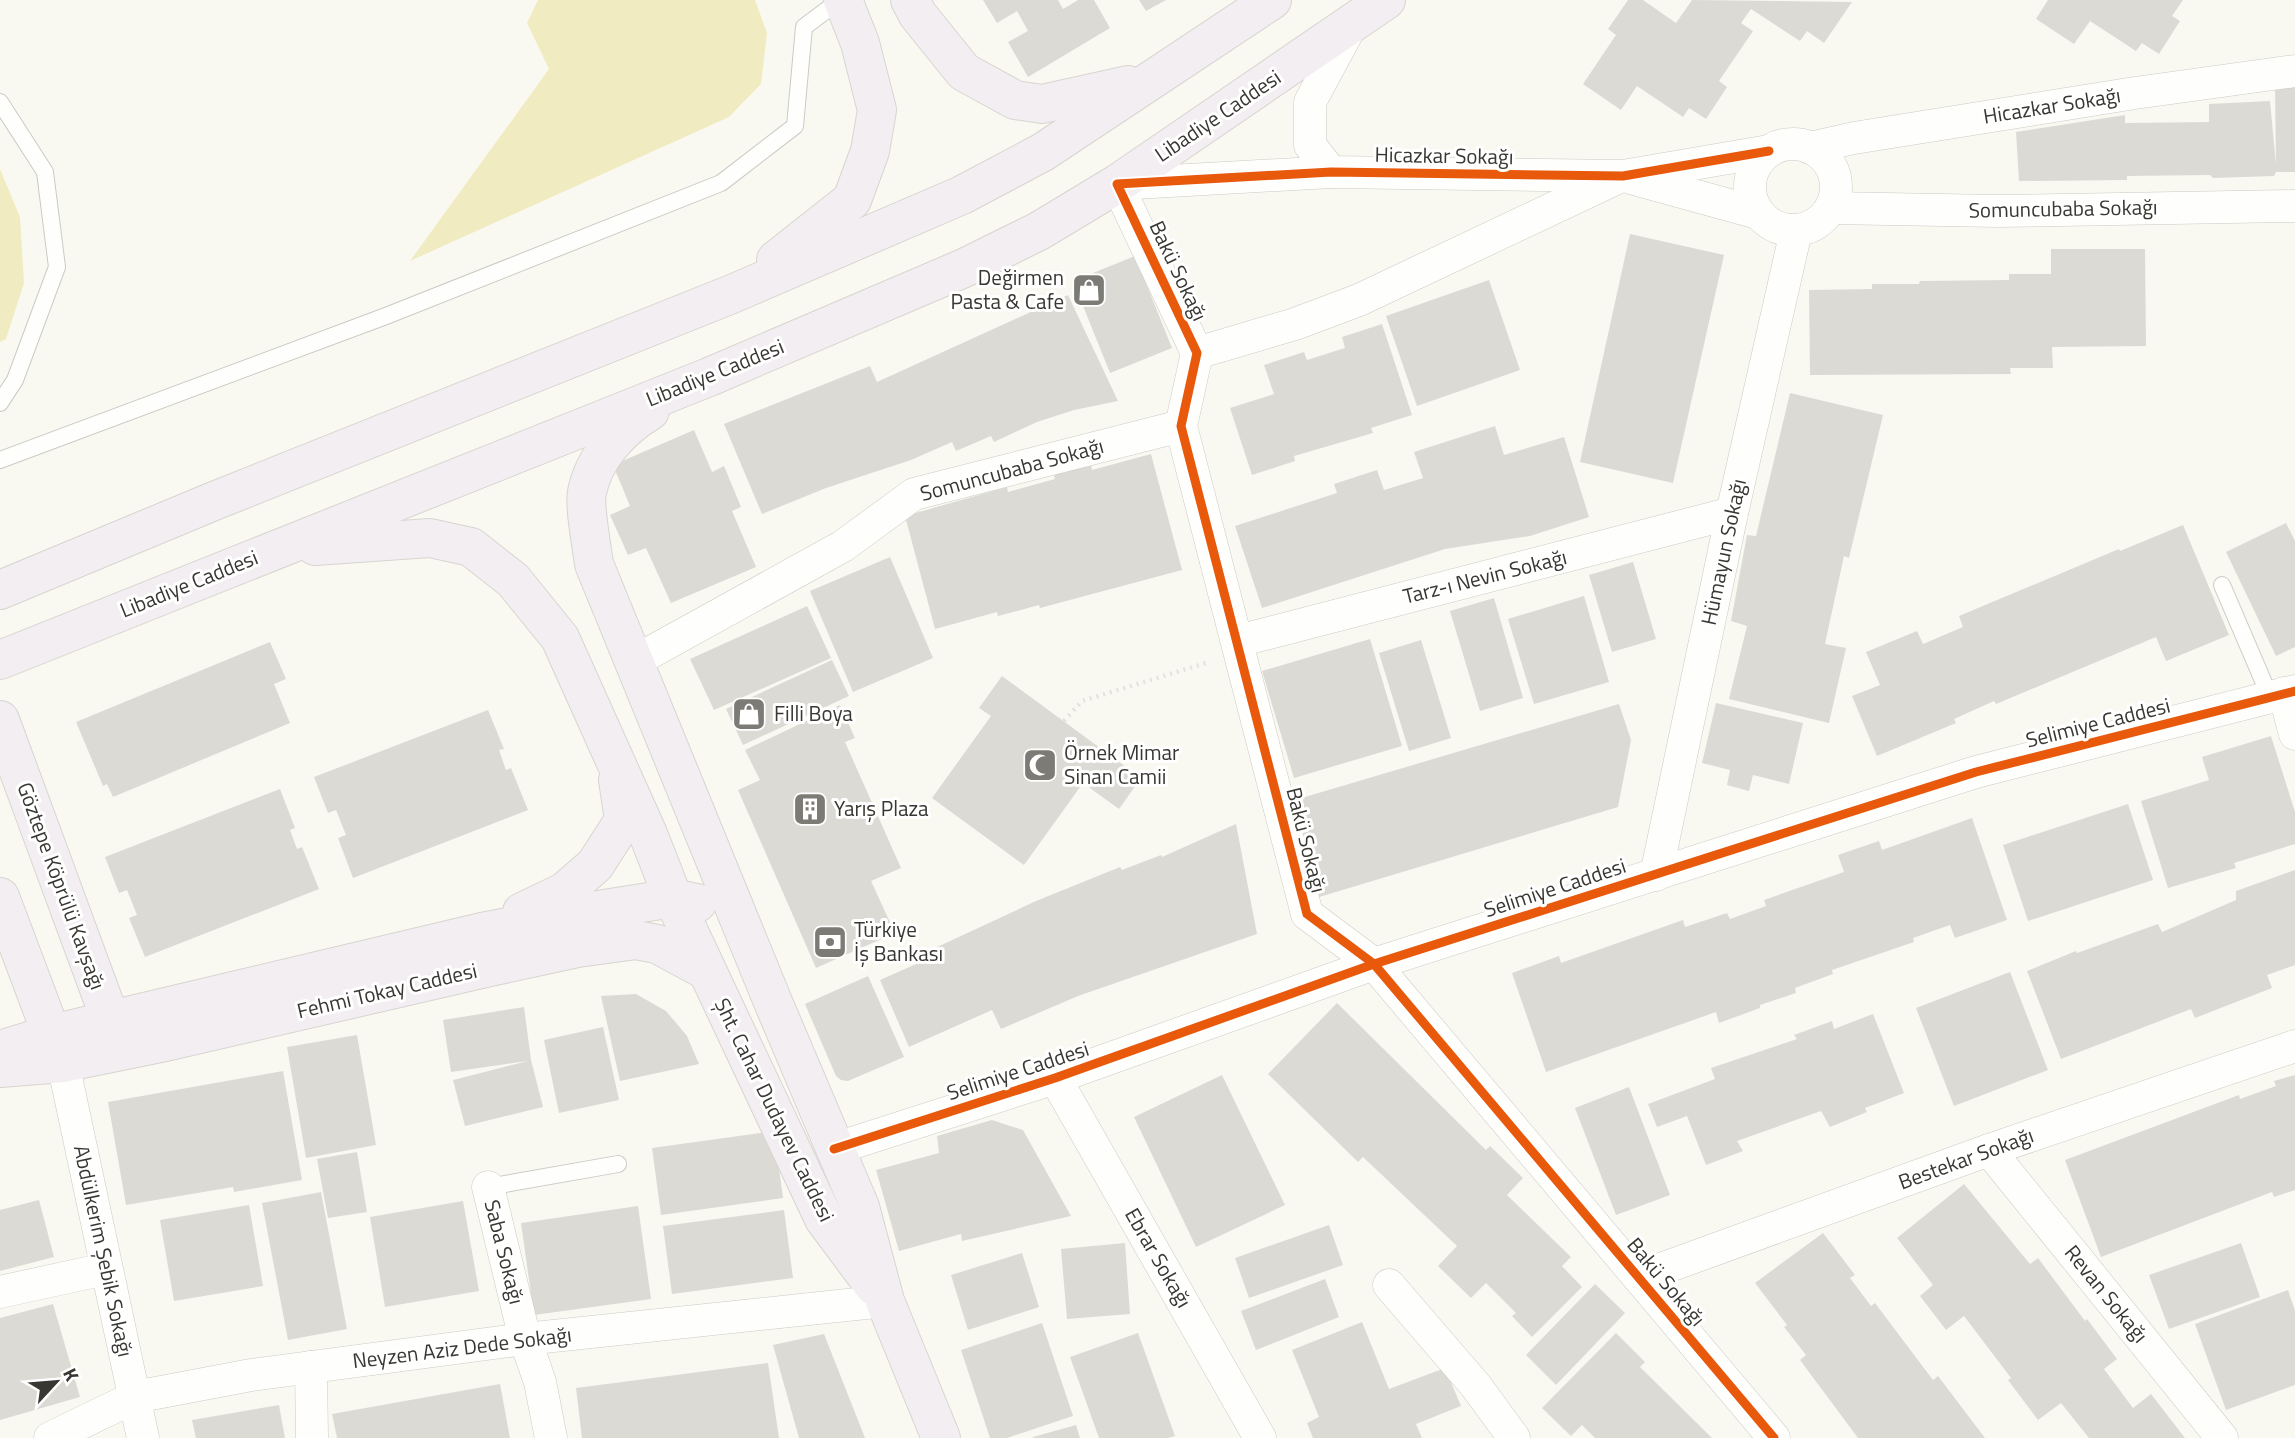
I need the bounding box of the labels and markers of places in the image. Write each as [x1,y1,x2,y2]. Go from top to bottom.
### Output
place label: Değirmen Pasta & Cafe [950,261,1064,317]
shop icon: Değirmen Pasta & Cafe [1070,271,1108,309]
shop icon: Filli Boya [730,695,768,733]
place label: Filli Boya [774,697,853,729]
place label: Örnek Mimar Sinan Camii [1064,736,1179,792]
mosque icon: Örnek Mimar Sinan Camii [1021,746,1059,784]
building icon: Yarış Plaza [791,790,829,828]
place label: Yarış Plaza [834,792,929,824]
place label: Türkiye İş Bankası [854,913,943,969]
bank icon: Türkiye İş Bankası [811,923,849,961]

